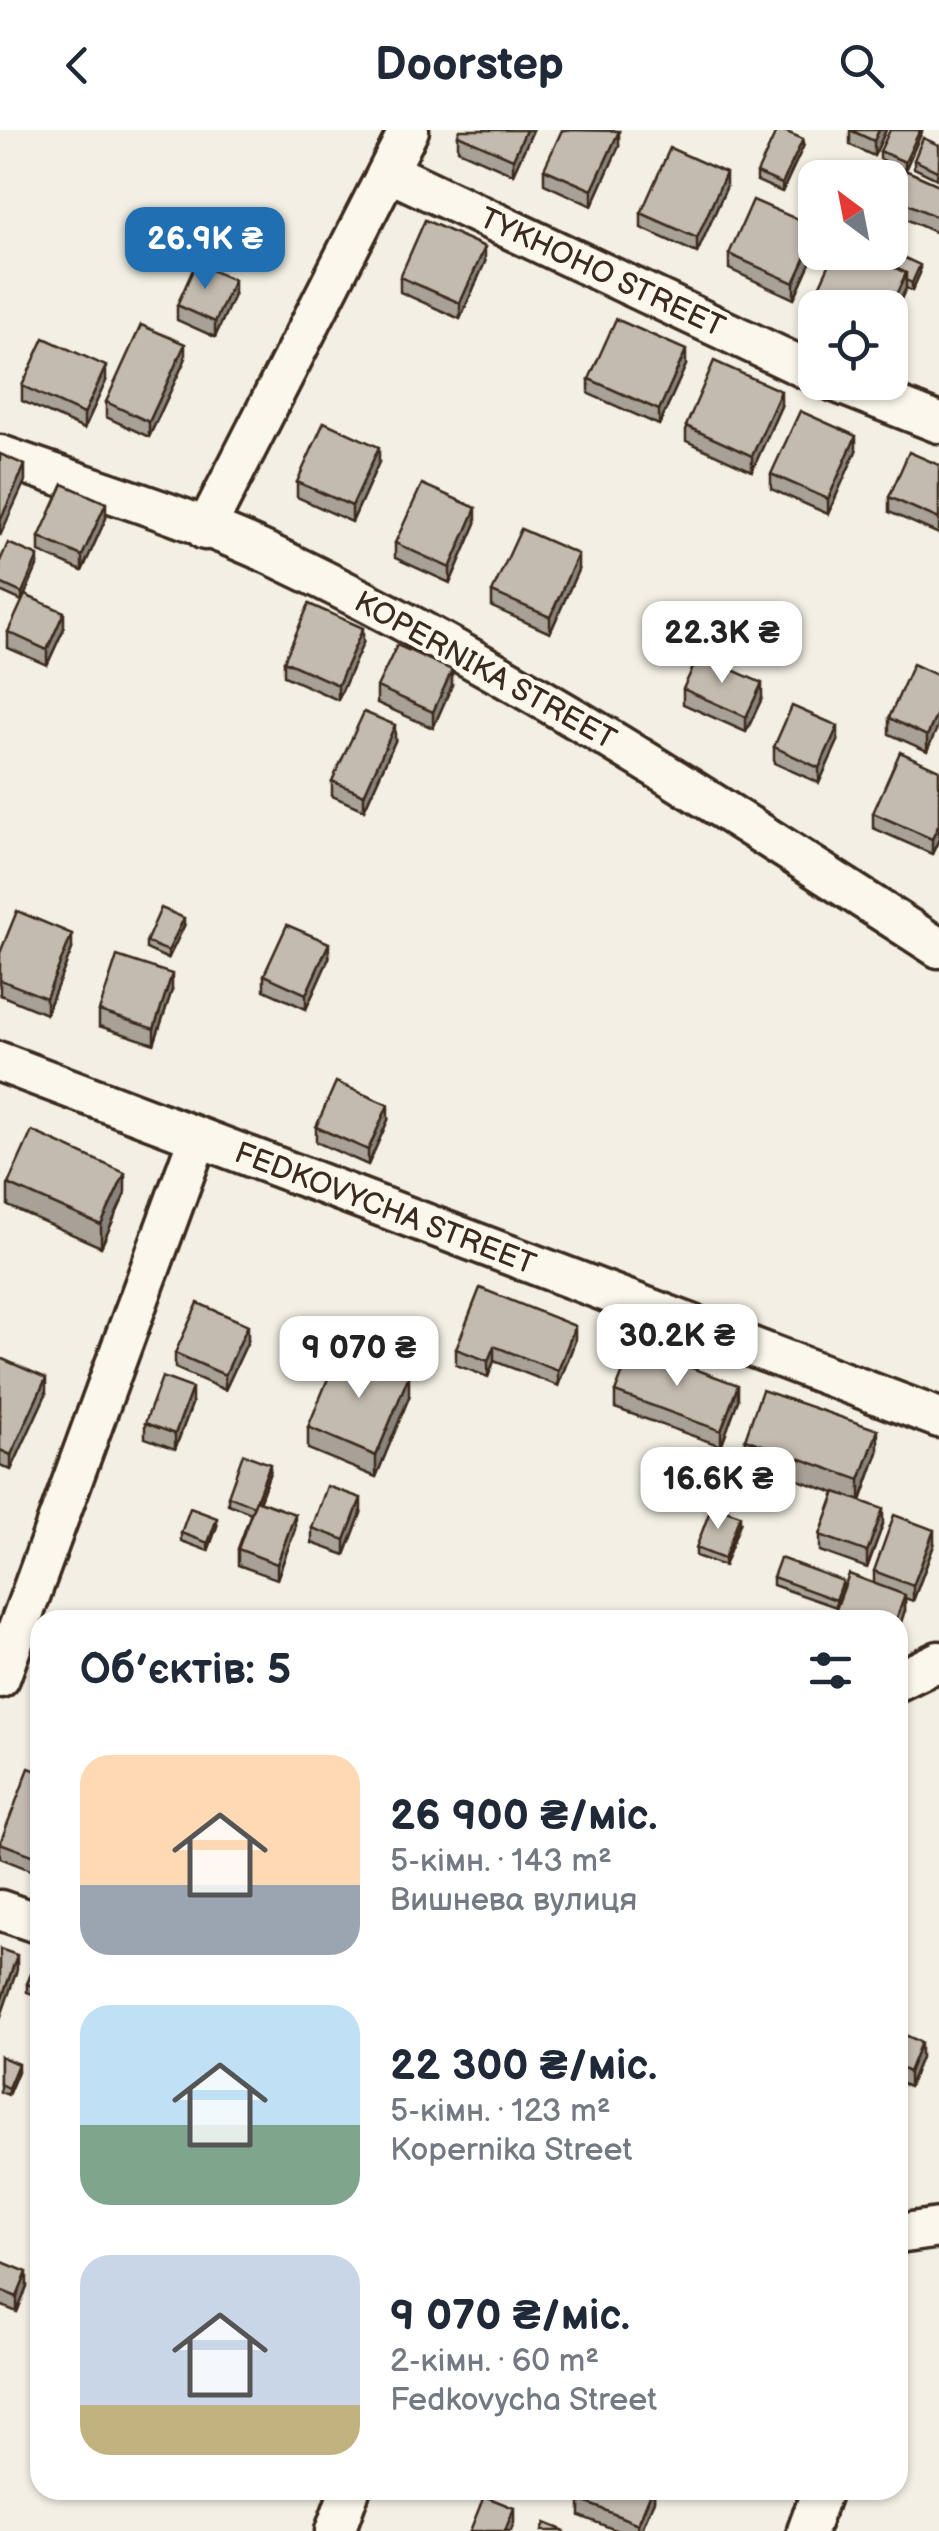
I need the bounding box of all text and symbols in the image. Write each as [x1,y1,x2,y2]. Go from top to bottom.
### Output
icon: back [50,38,105,93]
text: Doorstep [375,38,564,93]
icon: search [834,38,889,93]
north arrow [798,160,908,270]
map controls [798,160,908,400]
street label: TYKHOHO STREET [474,200,730,346]
pin: 26.9K ₴ [113,207,297,292]
text: 26.9K ₴ [147,220,263,259]
button: locate [798,290,908,400]
street label: KOPERNIKA STREET [348,584,622,758]
pin: 22.3K ₴ [630,601,814,686]
text: 22.3K ₴ [664,614,780,653]
street label: FEDKOVYCHA STREET [230,1135,540,1283]
pin: 30.2K ₴ [585,1304,769,1389]
pin: 9 070 ₴ [267,1316,451,1401]
text: 30.2K ₴ [619,1317,735,1356]
text: 9 070 ₴ [302,1329,416,1368]
pin: 16.6K ₴ [626,1447,810,1532]
text: 16.6K ₴ [662,1460,774,1499]
icon: filters [803,1643,858,1698]
text: Об’єктів: 5 [80,1645,291,1696]
text: 26 900 ₴/міс. [390,1791,658,1842]
icon: home [160,1795,280,1915]
text: 5-кімн. · 143 m² [390,1842,612,1881]
text: Вишнева вулиця [390,1881,637,1920]
text: 22 300 ₴/міс. [390,2041,657,2092]
icon: home [160,2045,280,2165]
text: 5-кімн. · 123 m² [390,2092,610,2131]
text: Kopernika Street [390,2131,632,2170]
text: 9 070 ₴/міс. [390,2291,630,2342]
icon: home [160,2295,280,2415]
text: 2-кімн. · 60 m² [390,2342,599,2381]
text: Fedkovycha Street [390,2381,657,2420]

